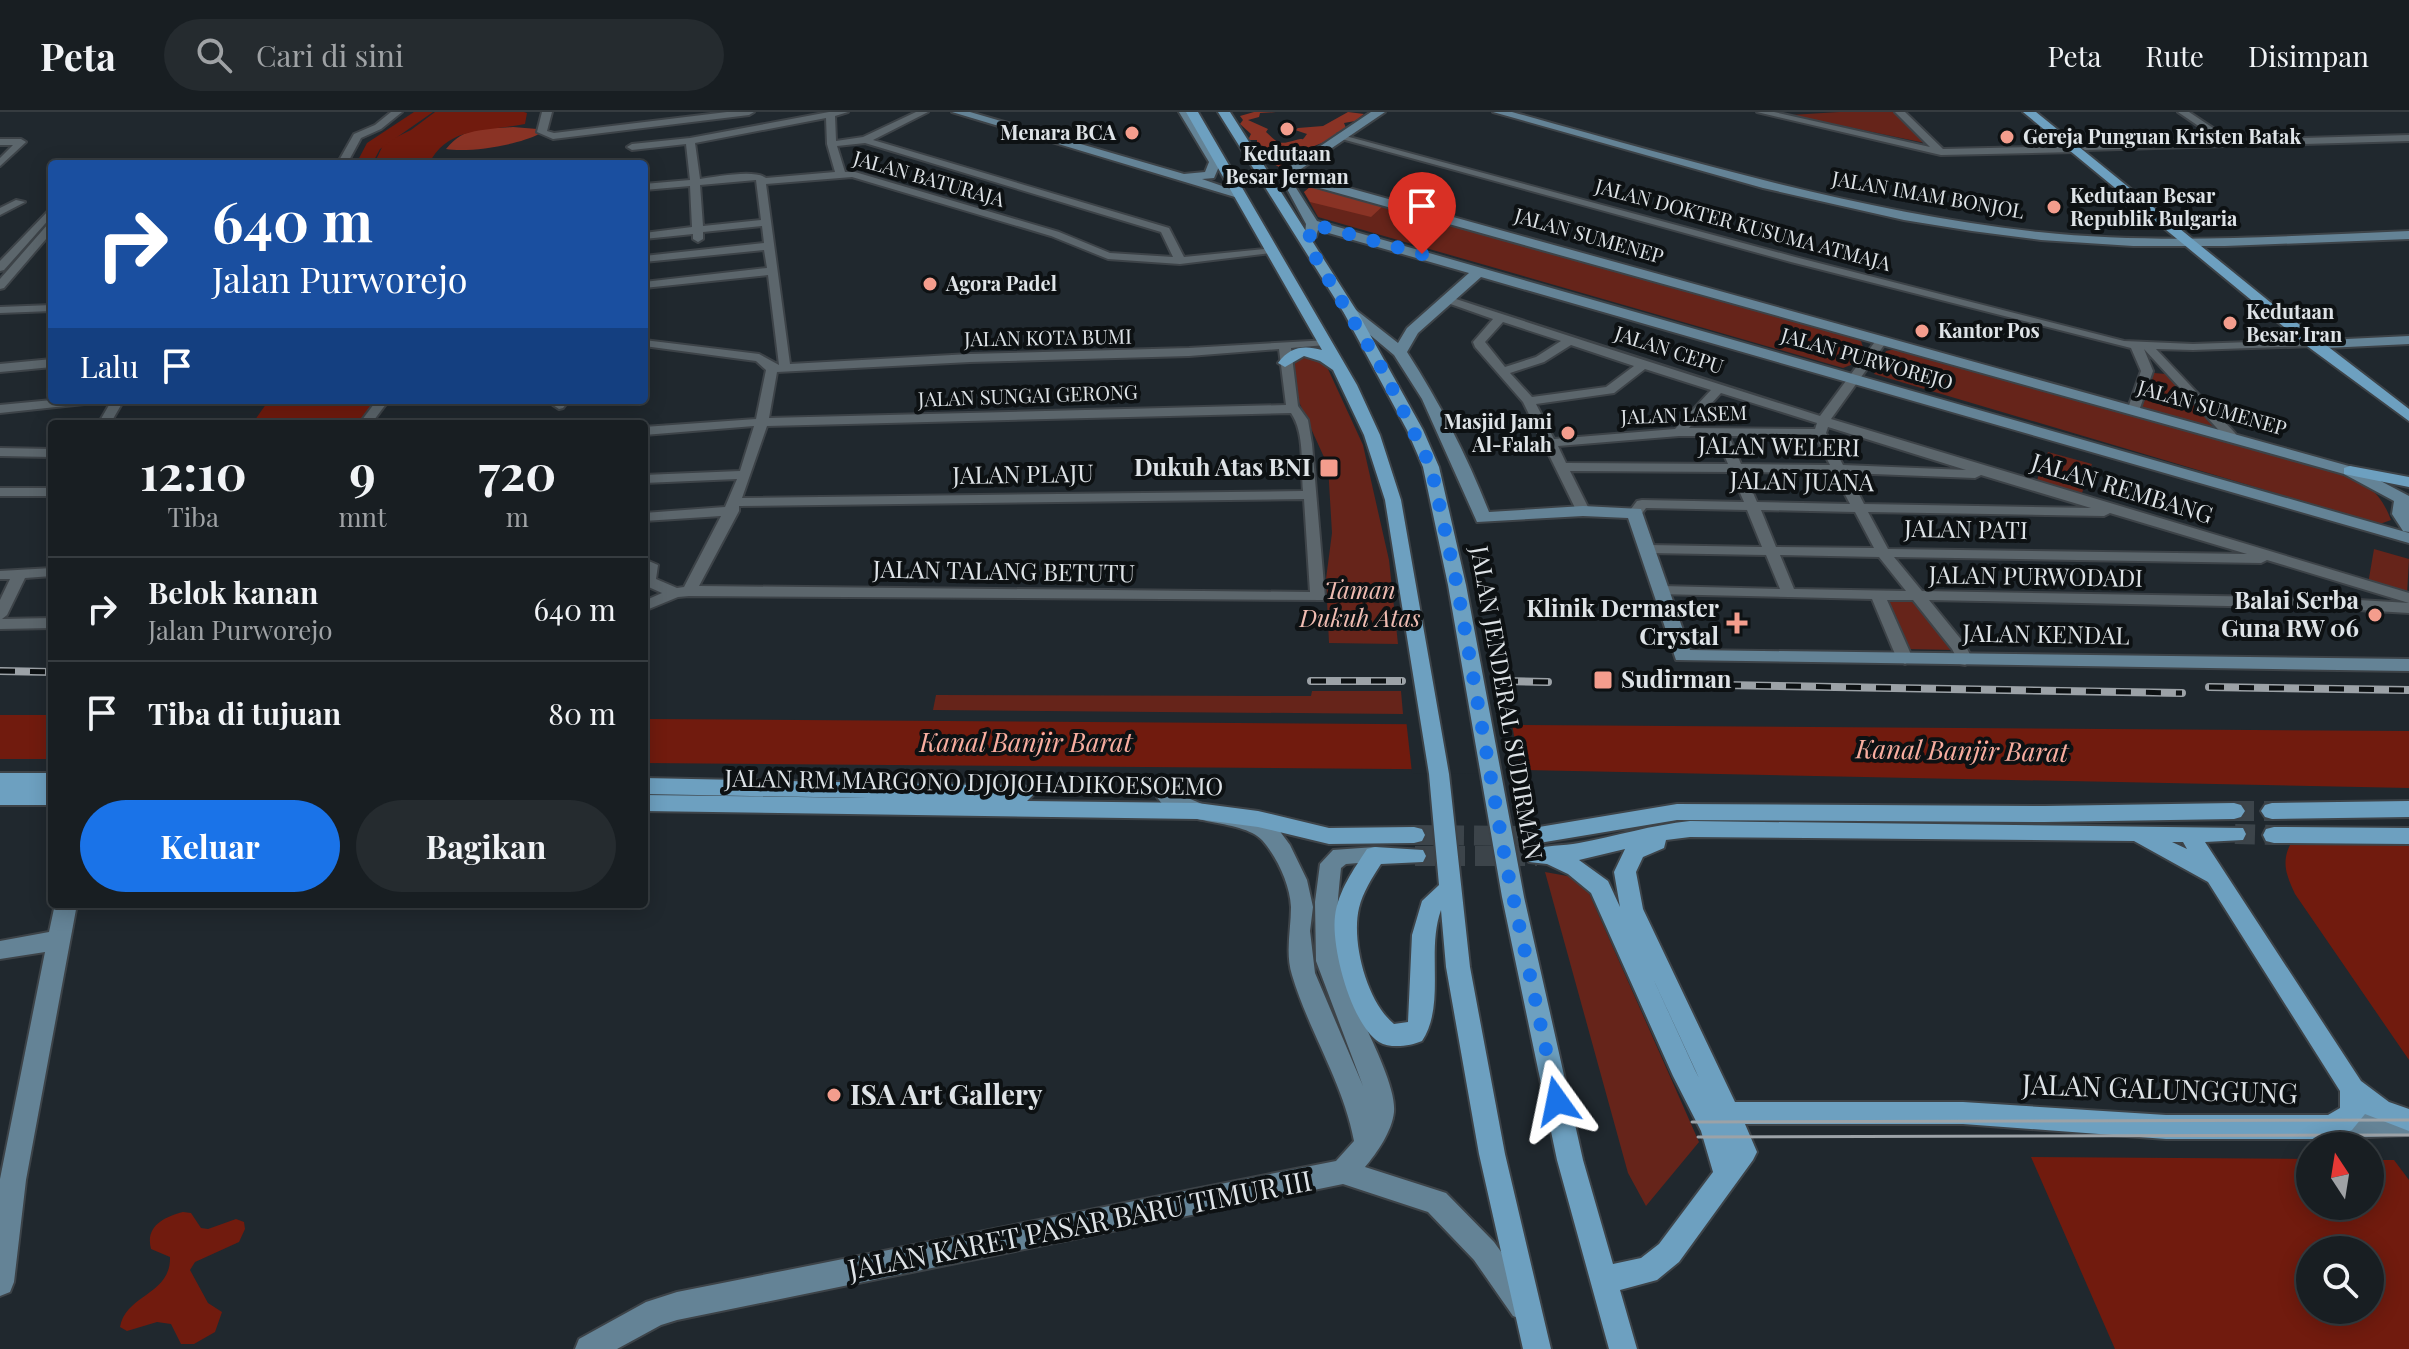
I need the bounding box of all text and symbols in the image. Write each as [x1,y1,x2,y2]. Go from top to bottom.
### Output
search box [164,19,724,91]
text: Peta [40,30,116,81]
icon: search [192,33,236,77]
text: Cari di sini [256,35,404,75]
text: Peta [2047,37,2102,74]
text: Rute [2146,37,2204,74]
text: Disimpan [2248,37,2369,74]
place label: Menara BCA [1000,118,1117,145]
marker: Kedutaan Besar Jerman [1278,120,1296,138]
place label: Gereja Punguan Kristen Batak [2023,122,2301,149]
marker: Menara BCA [1123,124,1141,142]
marker: Gereja Punguan Kristen Batak [1998,128,2016,146]
place label: Kedutaan Besar Jerman [1225,139,1350,189]
street label: JALAN BATURAJA [850,143,1009,212]
street label: JALAN IMAM BONJOL [1829,163,2027,224]
street label: JALAN DOKTER KUSUMA ATMAJA [1592,171,1894,276]
pin [1388,172,1456,254]
place label: Kedutaan Besar Republik Bulgaria [2070,181,2238,231]
text: 640 m [212,182,373,257]
icon: arrive [1400,184,1444,228]
icon: right [80,192,184,296]
marker: Kedutaan Besar Republik Bulgaria [2045,198,2063,216]
street label: JALAN SUMENEP [1511,200,1667,269]
text: Jalan Purworejo [212,254,468,302]
place label: Agora Padel [945,269,1057,296]
marker: Agora Padel [921,275,939,293]
place label: Kedutaan Besar Iran [2246,297,2343,347]
marker: Kedutaan Besar Iran [2221,314,2239,332]
place label: Kantor Pos [1938,316,2040,343]
street label: JALAN CEPU [1611,318,1728,379]
street label: JALAN PURWOREJO [1777,320,1956,395]
street label: JALAN KOTA BUMI [963,322,1132,351]
marker: Kantor Pos [1913,322,1931,340]
icon: arrive [155,344,199,388]
text: Lalu [80,346,139,386]
street label: JALAN SUMENEP [2134,372,2290,441]
street label: JALAN SUNGAI GERONG [917,377,1138,412]
street label: JALAN LASEM [1619,398,1748,429]
place label: Masjid Jami Al-Falah [1443,407,1552,457]
marker: Masjid Jami Al-Falah [1559,424,1577,442]
street label: JALAN WELERI [1697,428,1860,462]
text: 12:10 [140,439,247,503]
text: 9 [349,439,376,503]
text: 720 [478,439,556,503]
street label: JALAN REMBANG [2027,444,2217,530]
place label: Dukuh Atas BNI [1134,450,1311,482]
street label: JALAN PLAJU [951,456,1094,490]
marker: Dukuh Atas BNI [1318,457,1340,479]
street label: JALAN JUANA [1729,463,1875,497]
text: Tiba [168,499,219,534]
text: mnt [339,499,386,534]
text: m [506,499,529,534]
street label: JALAN PATI [1903,511,2028,545]
street label: JALAN JENDERAL SUDIRMAN [1464,542,1551,862]
street label: JALAN TALANG BETUTU [872,552,1135,588]
street label: JALAN PURWODADI [1928,557,2143,593]
text: Belok kanan [148,572,318,612]
park label: Taman Dukuh Atas [1299,573,1420,633]
place label: Balai Serba Guna RW 06 [2221,583,2360,643]
icon: right [80,587,124,631]
text: 640 m [534,589,616,629]
place label: Klinik Dermaster Crystal [1526,591,1720,651]
marker: Balai Serba Guna RW 06 [2366,606,2384,624]
text: Jalan Purworejo [148,612,333,647]
marker: Klinik Dermaster Crystal [1726,612,1748,634]
street label: JALAN KENDAL [1961,616,2130,650]
place label: Sudirman [1621,662,1732,694]
marker: Sudirman [1592,669,1614,691]
icon: arrive [80,691,124,735]
text: Tiba di tujuan [148,693,341,733]
text: 80 m [548,693,616,733]
water label: Kanal Banjir Barat [919,724,1134,759]
water label: Kanal Banjir Barat [1854,730,2070,769]
street label: JALAN RM MARGONO DJOJOHADIKOESOEMO [724,761,1224,801]
button: Keluar [80,800,340,892]
button: Bagikan [356,800,616,892]
position arrow [1515,1059,1599,1143]
street label: JALAN GALUNGGUNG [2021,1064,2299,1111]
place label: ISA Art Gallery [850,1075,1043,1112]
marker: ISA Art Gallery [825,1086,843,1104]
north arrow [2296,1132,2384,1220]
map controls [2296,1132,2384,1324]
street label: JALAN KARET PASAR BARU TIMUR III [844,1160,1315,1287]
button: search [2296,1236,2384,1324]

